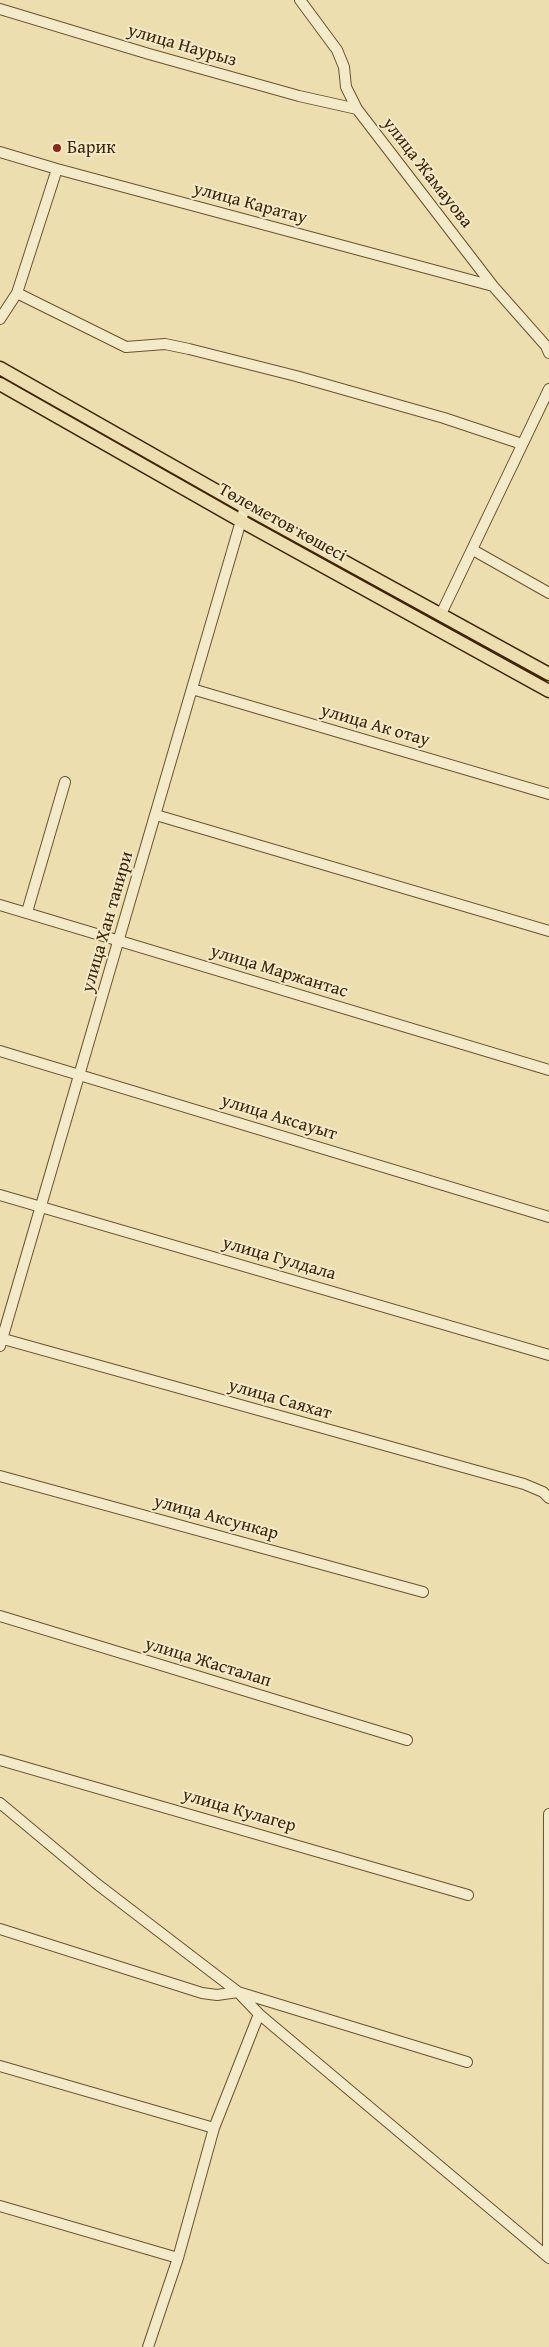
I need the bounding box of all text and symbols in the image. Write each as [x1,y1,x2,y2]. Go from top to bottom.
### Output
street label: улица Наурыз [125,20,239,72]
street label: улица Жамауова [377,113,477,233]
place label: Барик [67,137,116,159]
marker: Барик [51,142,63,154]
street label: улица Каратау [191,178,309,230]
street label: Төлеметов көшесі [214,479,350,567]
street label: улица Ак отау [318,700,432,752]
street label: улица Хан танири [78,849,138,995]
street label: улица Маржантас [208,941,350,1003]
street label: улица Аксауыт [219,1090,339,1146]
street label: улица Гулдала [220,1232,338,1286]
street label: улица Саяхат [226,1375,334,1425]
street label: улица Аксункар [151,1491,281,1545]
street label: улица Жасталап [142,1634,274,1692]
street label: улица Кулагер [180,1784,298,1838]

